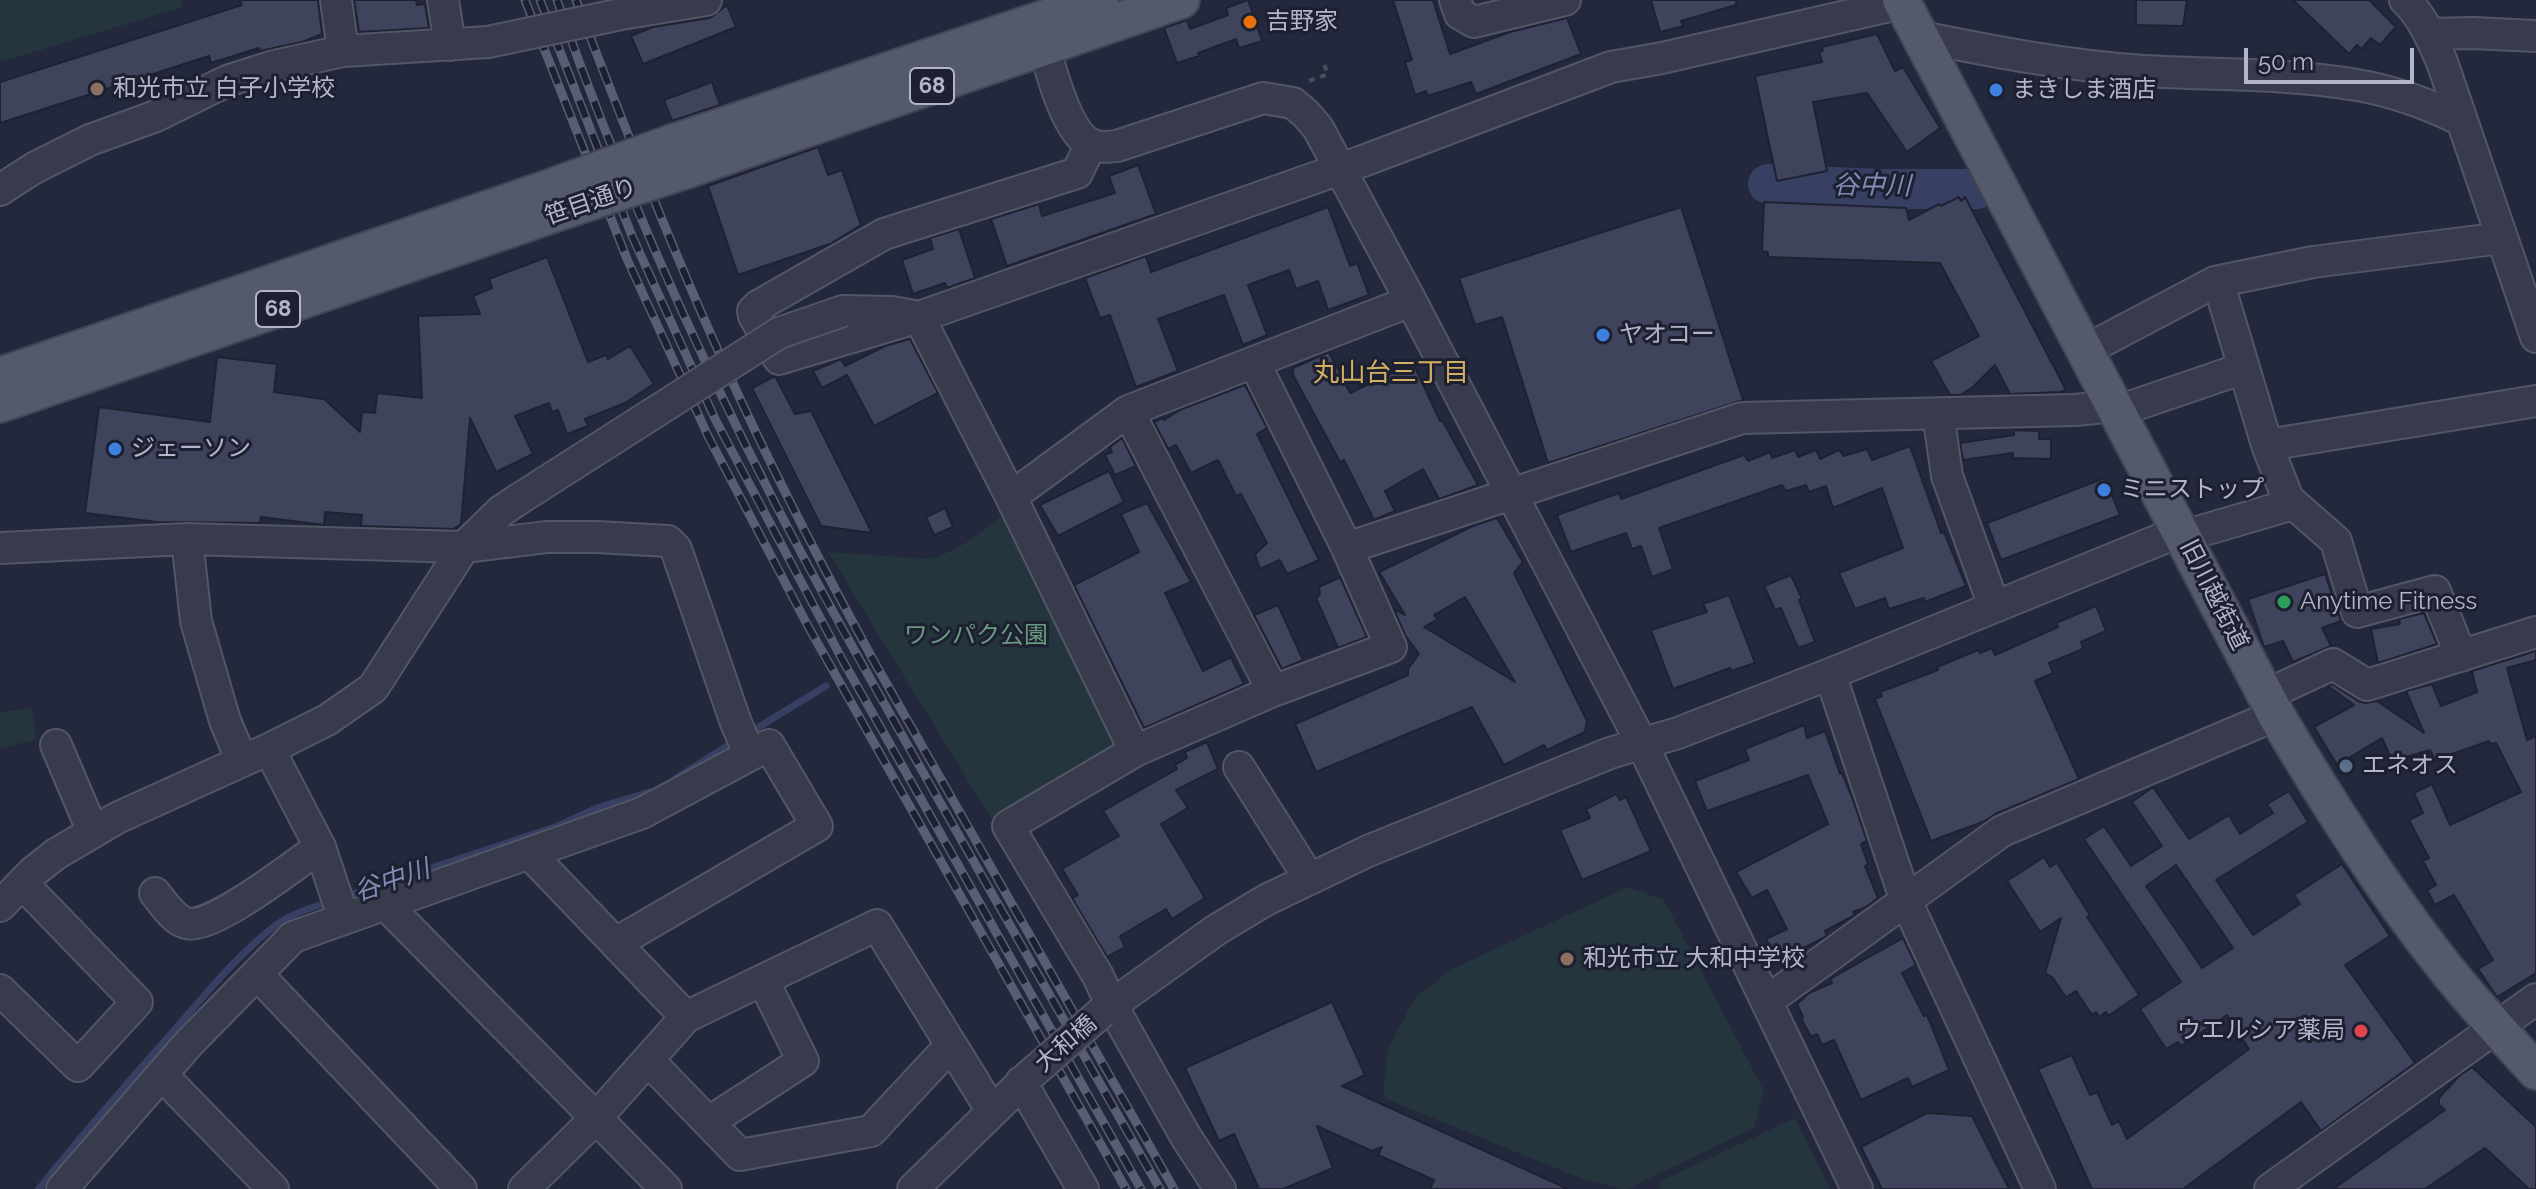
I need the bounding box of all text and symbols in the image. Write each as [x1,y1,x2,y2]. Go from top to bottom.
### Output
place label: 吉野家 [1266,8,1338,36]
marker: 吉野家 [1241,13,1259,31]
scale bar [2248,32,2418,82]
text: 50 m [2258,47,2314,76]
road number: 68 [910,68,954,104]
place label: 和光市立 白子小学校 [113,75,335,103]
place label: まきしま酒店 [2012,76,2156,104]
marker: 和光市立 白子小学校 [88,80,106,98]
marker: まきしま酒店 [1987,81,2005,99]
water label: 谷中川 [1833,170,1911,202]
street label: 笹目通り [541,173,641,231]
road number: 68 [256,291,300,327]
place label: ヤオコー [1619,321,1715,349]
marker: ヤオコー [1594,326,1612,344]
district label: 丸山台三丁目 [1313,357,1469,389]
place label: ジェーソン [131,435,251,463]
marker: ジェーソン [106,440,124,458]
place label: ミニストップ [2120,476,2264,504]
marker: ミニストップ [2095,481,2113,499]
street label: 旧川越街道 [2174,535,2254,655]
place label: Anytime Fitness [2300,588,2477,616]
marker: Anytime Fitness [2275,593,2293,611]
park label: ワンパク公園 [904,622,1048,650]
place label: エネオス [2362,752,2458,780]
marker: エネオス [2337,757,2355,775]
water label: 谷中川 [350,854,434,908]
place label: 和光市立 大和中学校 [1583,945,1805,973]
marker: 和光市立 大和中学校 [1558,950,1576,968]
street label: 大和橋 [1029,1010,1103,1078]
place label: ウエルシア薬局 [2177,1017,2345,1045]
marker: ウエルシア薬局 [2352,1022,2370,1040]

